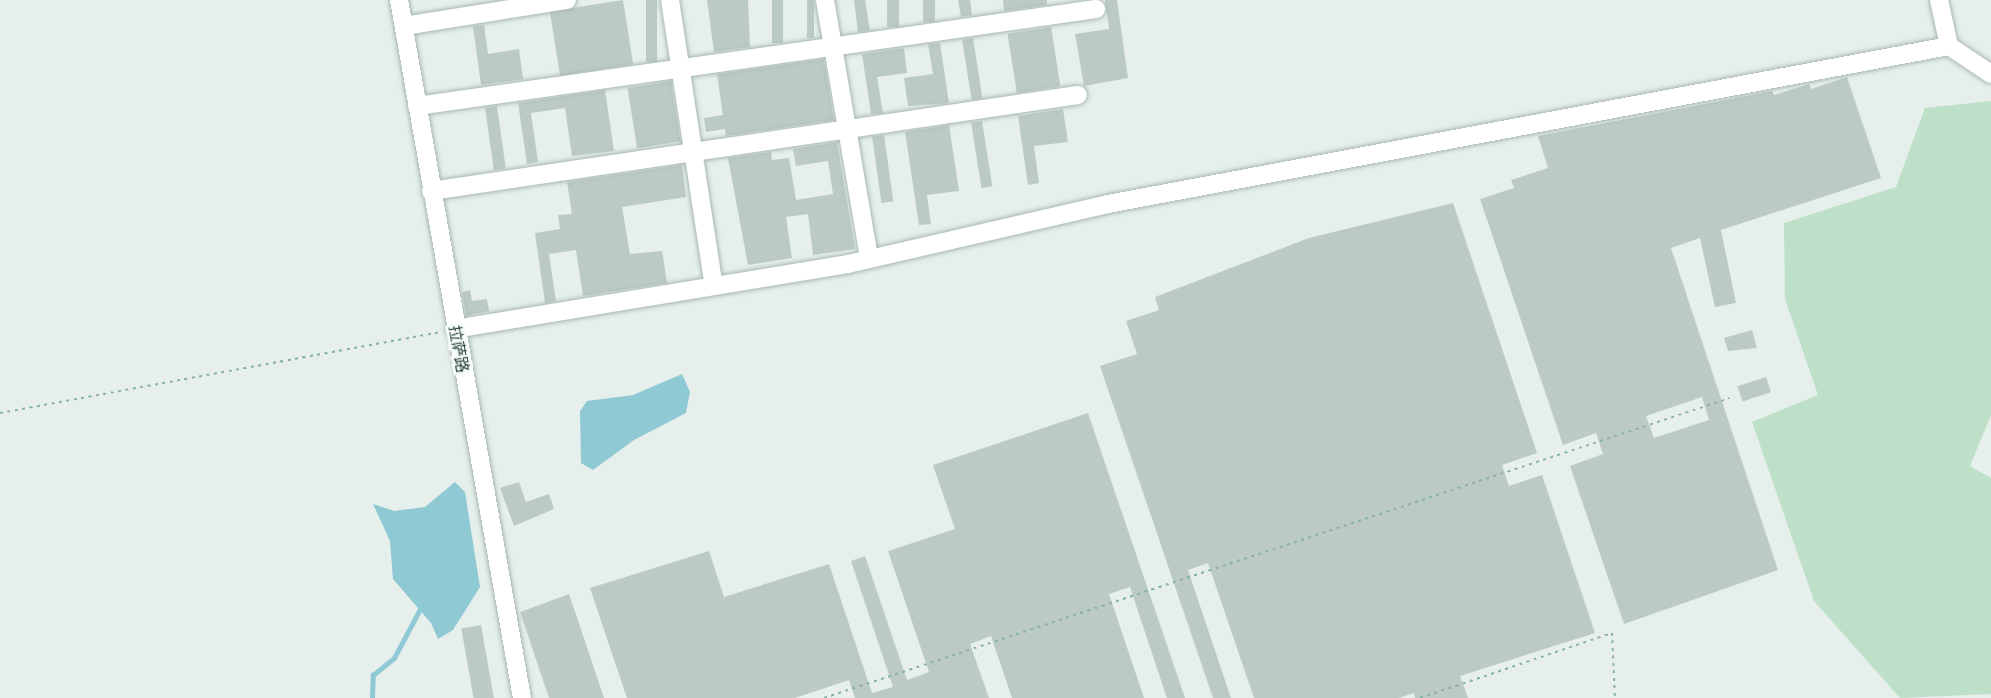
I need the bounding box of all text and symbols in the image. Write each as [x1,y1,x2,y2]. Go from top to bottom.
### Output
street label: 拉萨路 [445,324,473,374]

